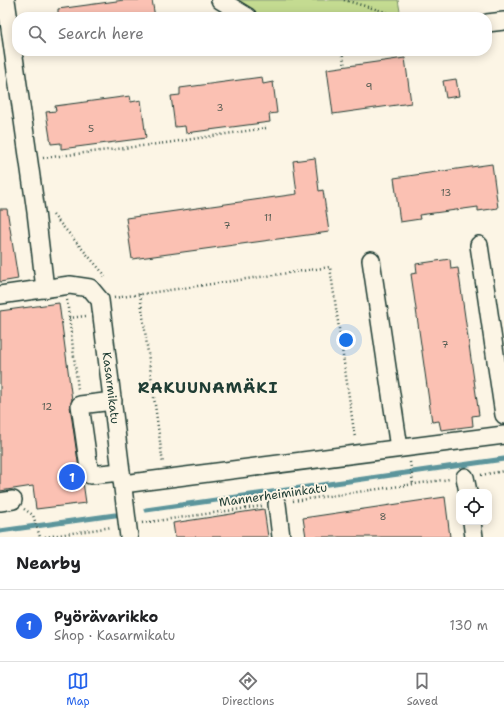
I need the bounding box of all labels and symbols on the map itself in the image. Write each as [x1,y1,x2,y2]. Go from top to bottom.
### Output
house number: 9 [366,80,373,93]
house number: 3 [217,101,224,114]
house number: 5 [88,122,94,135]
house number: 13 [441,186,451,199]
house number: 11 [264,211,272,224]
house number: 7 [224,219,231,232]
your location [336,330,356,350]
house number: 7 [442,338,449,351]
street label: Kasarmikatu [99,351,123,425]
district label: RAKUUNAMÄKI [138,377,278,398]
house number: 12 [42,400,52,413]
pin: 1 [59,462,85,492]
street label: Mannerheiminkatu [218,479,328,511]
house number: 8 [380,510,387,523]

